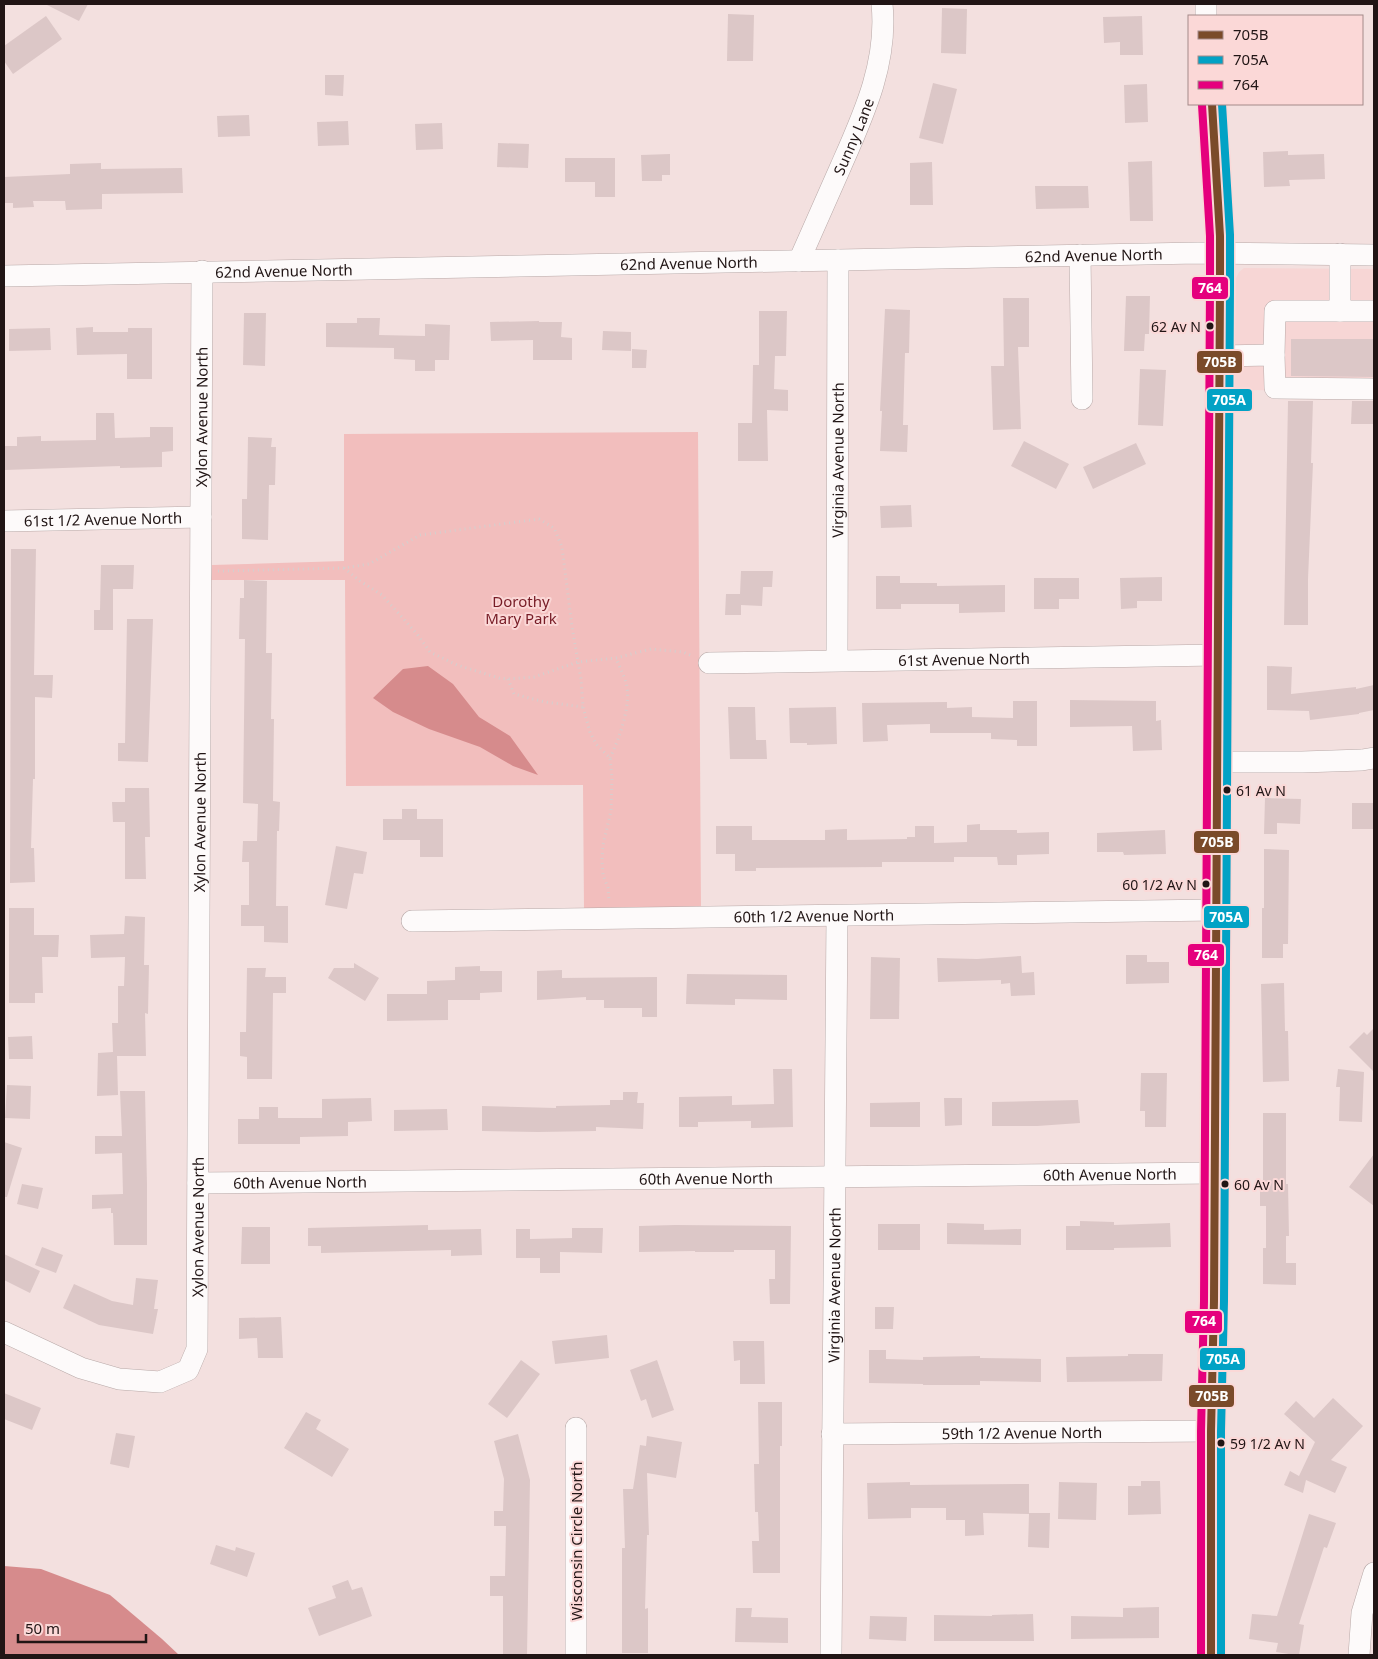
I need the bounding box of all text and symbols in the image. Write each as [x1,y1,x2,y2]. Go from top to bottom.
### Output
legend [1188,15,1363,105]
text: 705B [1233,24,1269,44]
text: 705A [1233,49,1269,69]
text: 764 [1233,74,1259,94]
street label: Sunny Lane [828,95,878,178]
street label: 62nd Avenue North [1025,244,1163,266]
street label: 62nd Avenue North [620,251,758,274]
street label: 62nd Avenue North [215,259,353,282]
line badge: 764 [1191,276,1229,300]
text: 764 [1198,278,1222,297]
place label: 62 Av N [1151,317,1201,336]
marker: 62 Av N [1205,321,1215,331]
street label: Xylon Avenue North [191,347,212,487]
line badge: 705B [1196,350,1243,374]
text: 705B [1203,352,1237,371]
street label: Virginia Avenue North [827,382,848,538]
line badge: 705A [1206,388,1253,412]
text: 705A [1212,390,1246,409]
street label: 61st 1/2 Avenue North [24,507,182,531]
park label: Dorothy Mary Park [485,591,557,628]
street label: 61st Avenue North [898,648,1030,670]
street label: Xylon Avenue North [189,752,210,892]
place label: 61 Av N [1236,781,1286,800]
marker: 61 Av N [1222,785,1232,795]
line badge: 705B [1193,830,1240,854]
text: 705B [1200,832,1234,851]
place label: 60 1/2 Av N [1122,875,1197,894]
marker: 60 1/2 Av N [1201,879,1211,889]
street label: 60th 1/2 Avenue North [734,904,894,927]
line badge: 705A [1203,905,1250,929]
text: 705A [1209,907,1243,926]
line badge: 764 [1187,943,1225,967]
text: 764 [1194,945,1218,964]
street label: Xylon Avenue North [187,1157,208,1297]
street label: 60th Avenue North [1043,1163,1177,1185]
street label: 60th Avenue North [639,1167,773,1189]
street label: 60th Avenue North [233,1171,367,1193]
place label: 60 Av N [1234,1175,1284,1194]
marker: 60 Av N [1220,1179,1230,1189]
street label: Virginia Avenue North [823,1207,845,1363]
line badge: 764 [1184,1310,1223,1334]
text: 764 [1192,1311,1216,1330]
line badge: 705A [1199,1347,1246,1371]
text: 705A [1206,1349,1240,1368]
line badge: 705B [1188,1384,1235,1408]
text: 705B [1195,1386,1229,1405]
street label: 59th 1/2 Avenue North [942,1422,1102,1443]
place label: 59 1/2 Av N [1230,1434,1305,1453]
marker: 59 1/2 Av N [1216,1438,1226,1448]
street label: Wisconsin Circle North [566,1462,586,1620]
scale bar [18,1612,145,1644]
text: 50 m [25,1618,60,1638]

